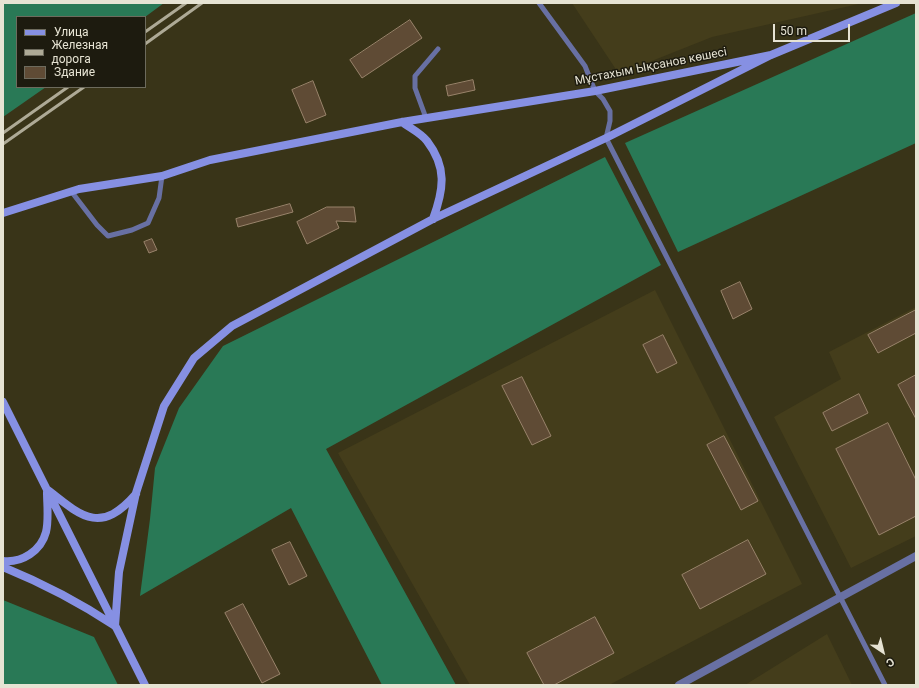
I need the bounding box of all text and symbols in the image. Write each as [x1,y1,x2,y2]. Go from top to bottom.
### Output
legend [16,16,146,88]
scale bar [775,16,852,42]
text: 50 m [780,24,807,38]
text: Улица [54,25,89,39]
text: Железная дорога [52,38,108,66]
street label: Мұстахым Ықсанов көшесі [574,45,728,89]
text: Здание [54,65,95,79]
north arrow [863,632,903,672]
text: С [883,655,897,670]

